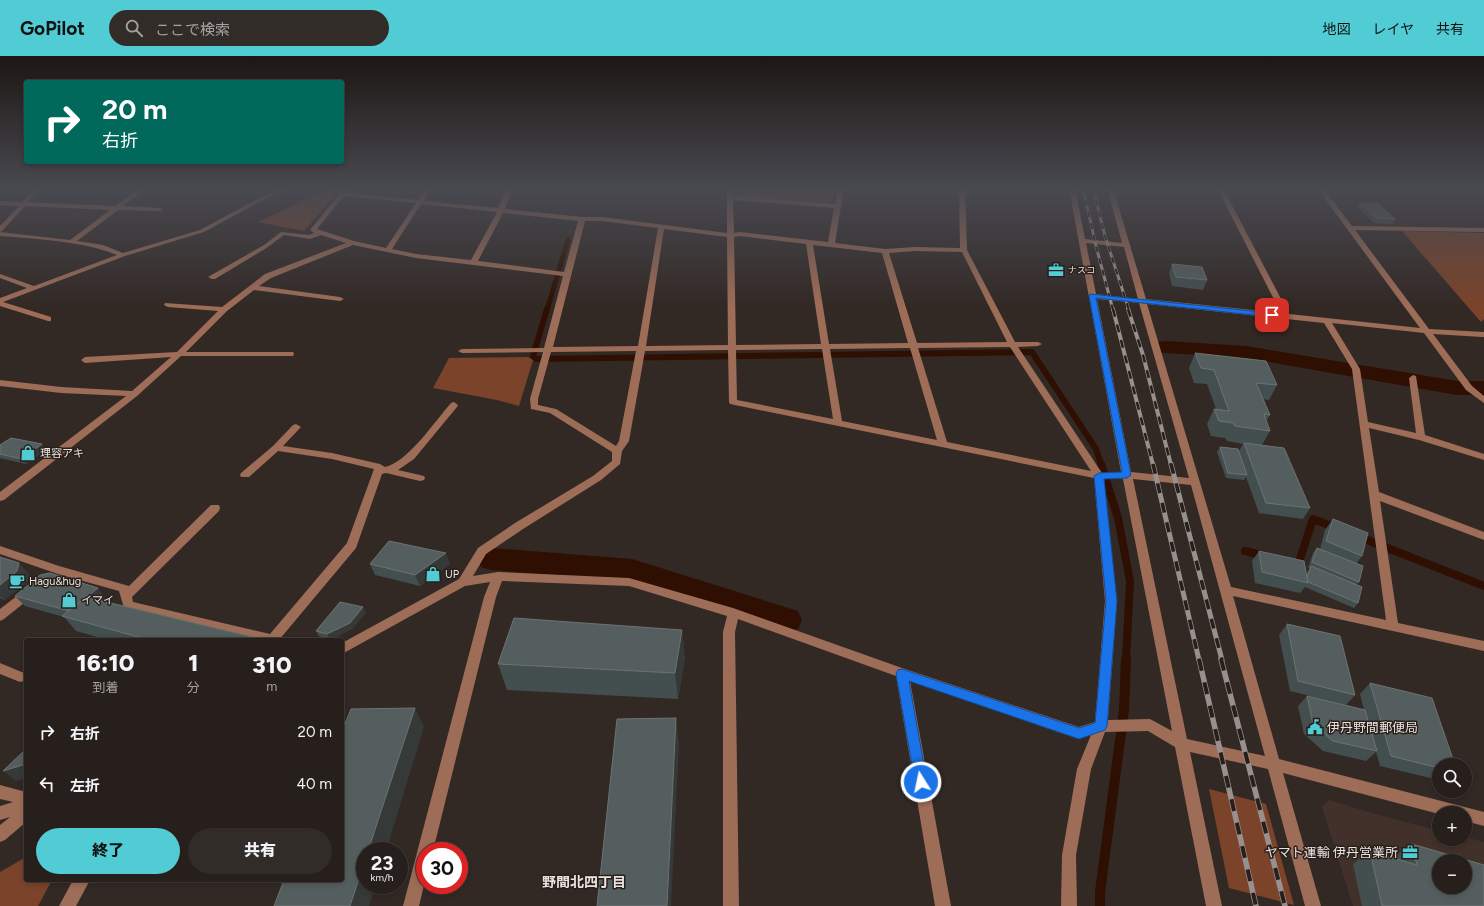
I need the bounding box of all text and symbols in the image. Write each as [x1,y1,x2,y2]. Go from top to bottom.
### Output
search box [109,10,389,46]
text: GoPilot [20,17,85,40]
icon: search [123,17,145,39]
text: ここで検索 [155,21,230,39]
text: 地図 [1322,21,1350,38]
text: レイヤ [1372,21,1414,38]
text: 共有 [1436,21,1464,38]
text: 20 m [102,92,167,126]
icon: right [36,96,88,148]
text: 右折 [102,130,138,152]
office icon: ナスコ [1047,261,1065,279]
place label: ナスコ [1068,264,1095,275]
pin [1255,298,1289,332]
icon: arrive [1261,304,1283,326]
shop icon: 理容アキ [19,444,37,462]
place label: 理容アキ [40,447,84,460]
shop icon: UP [424,565,442,583]
place label: UP [445,568,460,581]
cafe icon: Hagu&hug [8,572,26,590]
place label: Hagu&hug [29,575,81,588]
shop icon: イマイ [60,591,78,609]
place label: イマイ [81,594,114,607]
text: 16:10 [76,648,134,677]
text: 1 [188,648,198,677]
text: 310 [252,650,292,679]
text: m [266,679,277,694]
text: 到着 [92,680,118,695]
text: 分 [187,680,200,695]
public building icon: 伊丹野間郵便局 [1306,718,1324,736]
place label: 伊丹野間郵便局 [1327,720,1418,735]
icon: right [36,721,58,743]
text: 20 m [298,723,332,741]
text: 右折 [70,725,100,743]
map controls [1432,758,1472,894]
button: search [1432,758,1472,798]
position arrow [900,761,942,803]
icon: left [36,773,58,795]
text: 40 m [297,775,332,793]
text: 左折 [70,777,100,795]
button: + [1432,806,1472,846]
button: 終了 [36,828,180,874]
button: 共有 [188,828,332,874]
speed limit sign: 30 [416,842,468,894]
office icon: ヤマト運輸 伊丹営業所 [1401,843,1419,861]
place label: ヤマト運輸 伊丹営業所 [1265,845,1398,860]
text: 23 [371,851,393,875]
button: − [1432,854,1472,894]
text: km/h [371,871,393,884]
district label: 野間北四丁目 [542,874,626,891]

